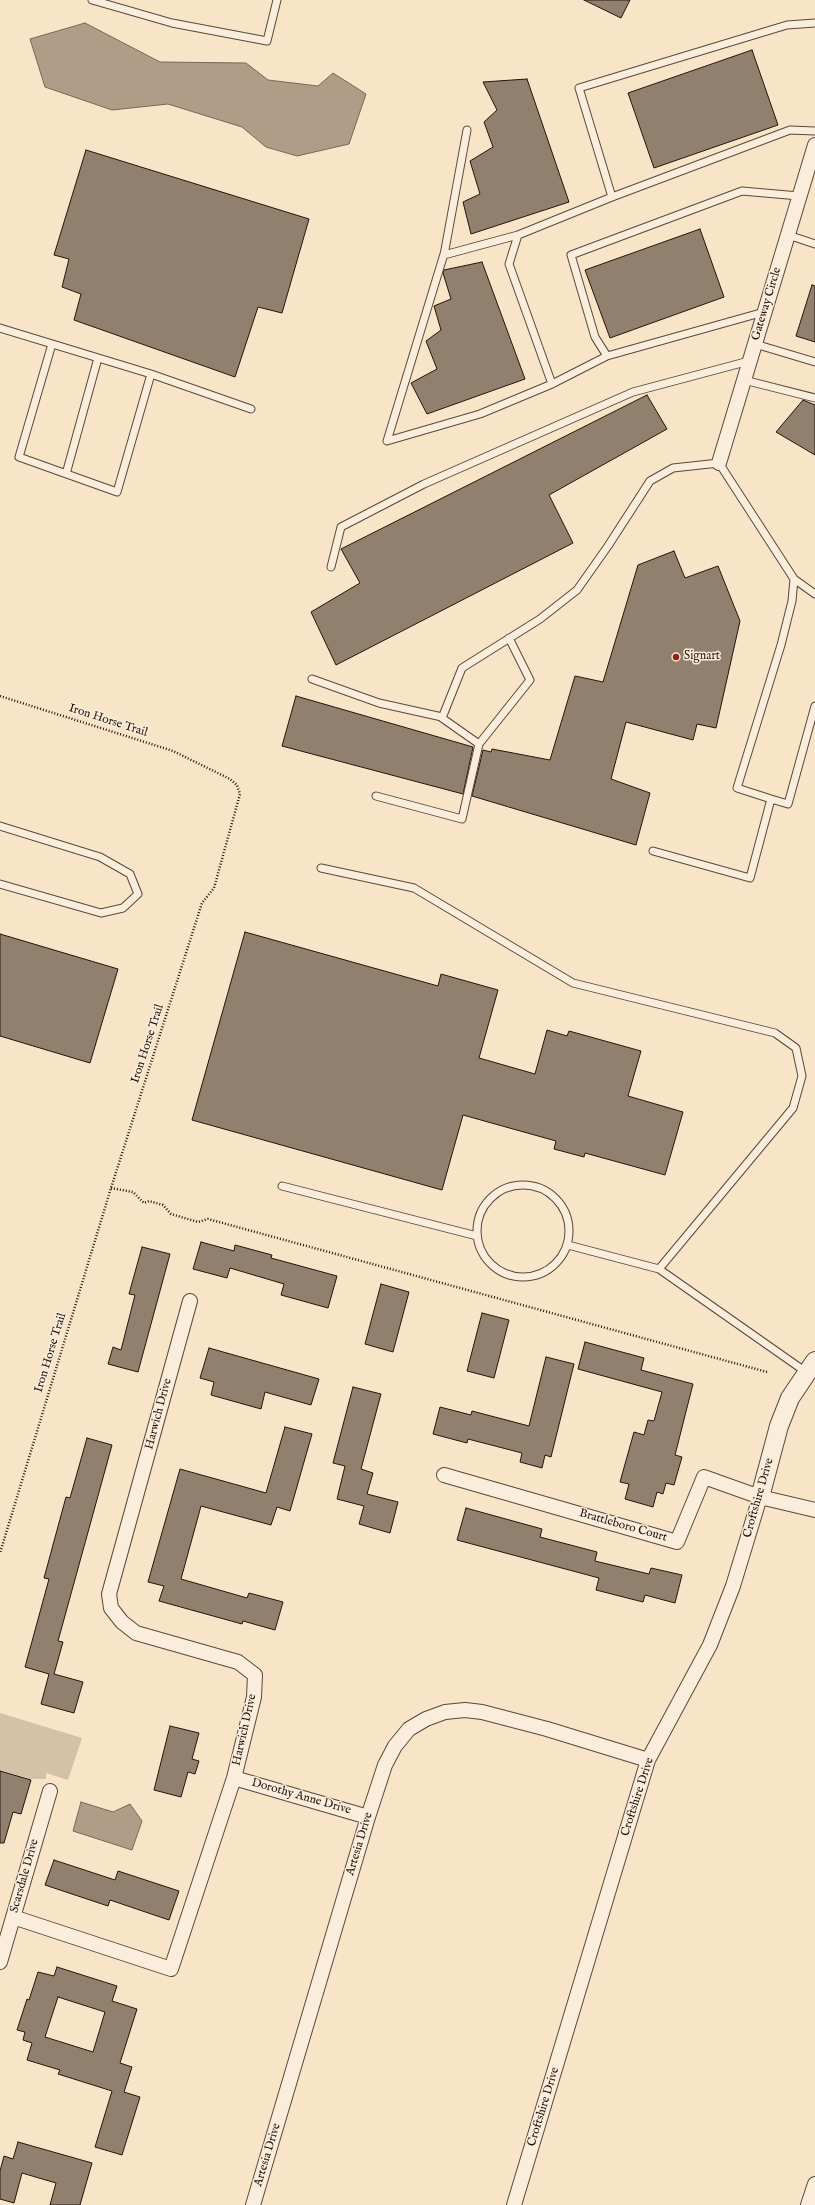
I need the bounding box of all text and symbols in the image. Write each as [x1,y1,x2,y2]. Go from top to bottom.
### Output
street label: Gateway Circle [749,266,785,342]
place label: Signart [684,650,720,664]
marker: Signart [671,652,681,662]
street label: Iron Horse Trail [67,701,149,741]
street label: Iron Horse Trail [128,1003,168,1085]
street label: Iron Horse Trail [32,1312,70,1394]
street label: Harwich Drive [143,1377,175,1451]
street label: Croftshire Drive [741,1457,777,1539]
street label: Brattleboro Court [577,1507,669,1545]
street label: Harwich Drive [230,1693,260,1767]
street label: Croftshire Drive [618,1756,658,1838]
street label: Dorothy Anne Drive [250,1776,352,1818]
street label: Artesia Drive [344,1811,376,1877]
street label: Scarsdale Drive [8,1837,42,1915]
street label: Croftshire Drive [525,2066,563,2148]
street label: Artesia Drive [252,2122,284,2188]

